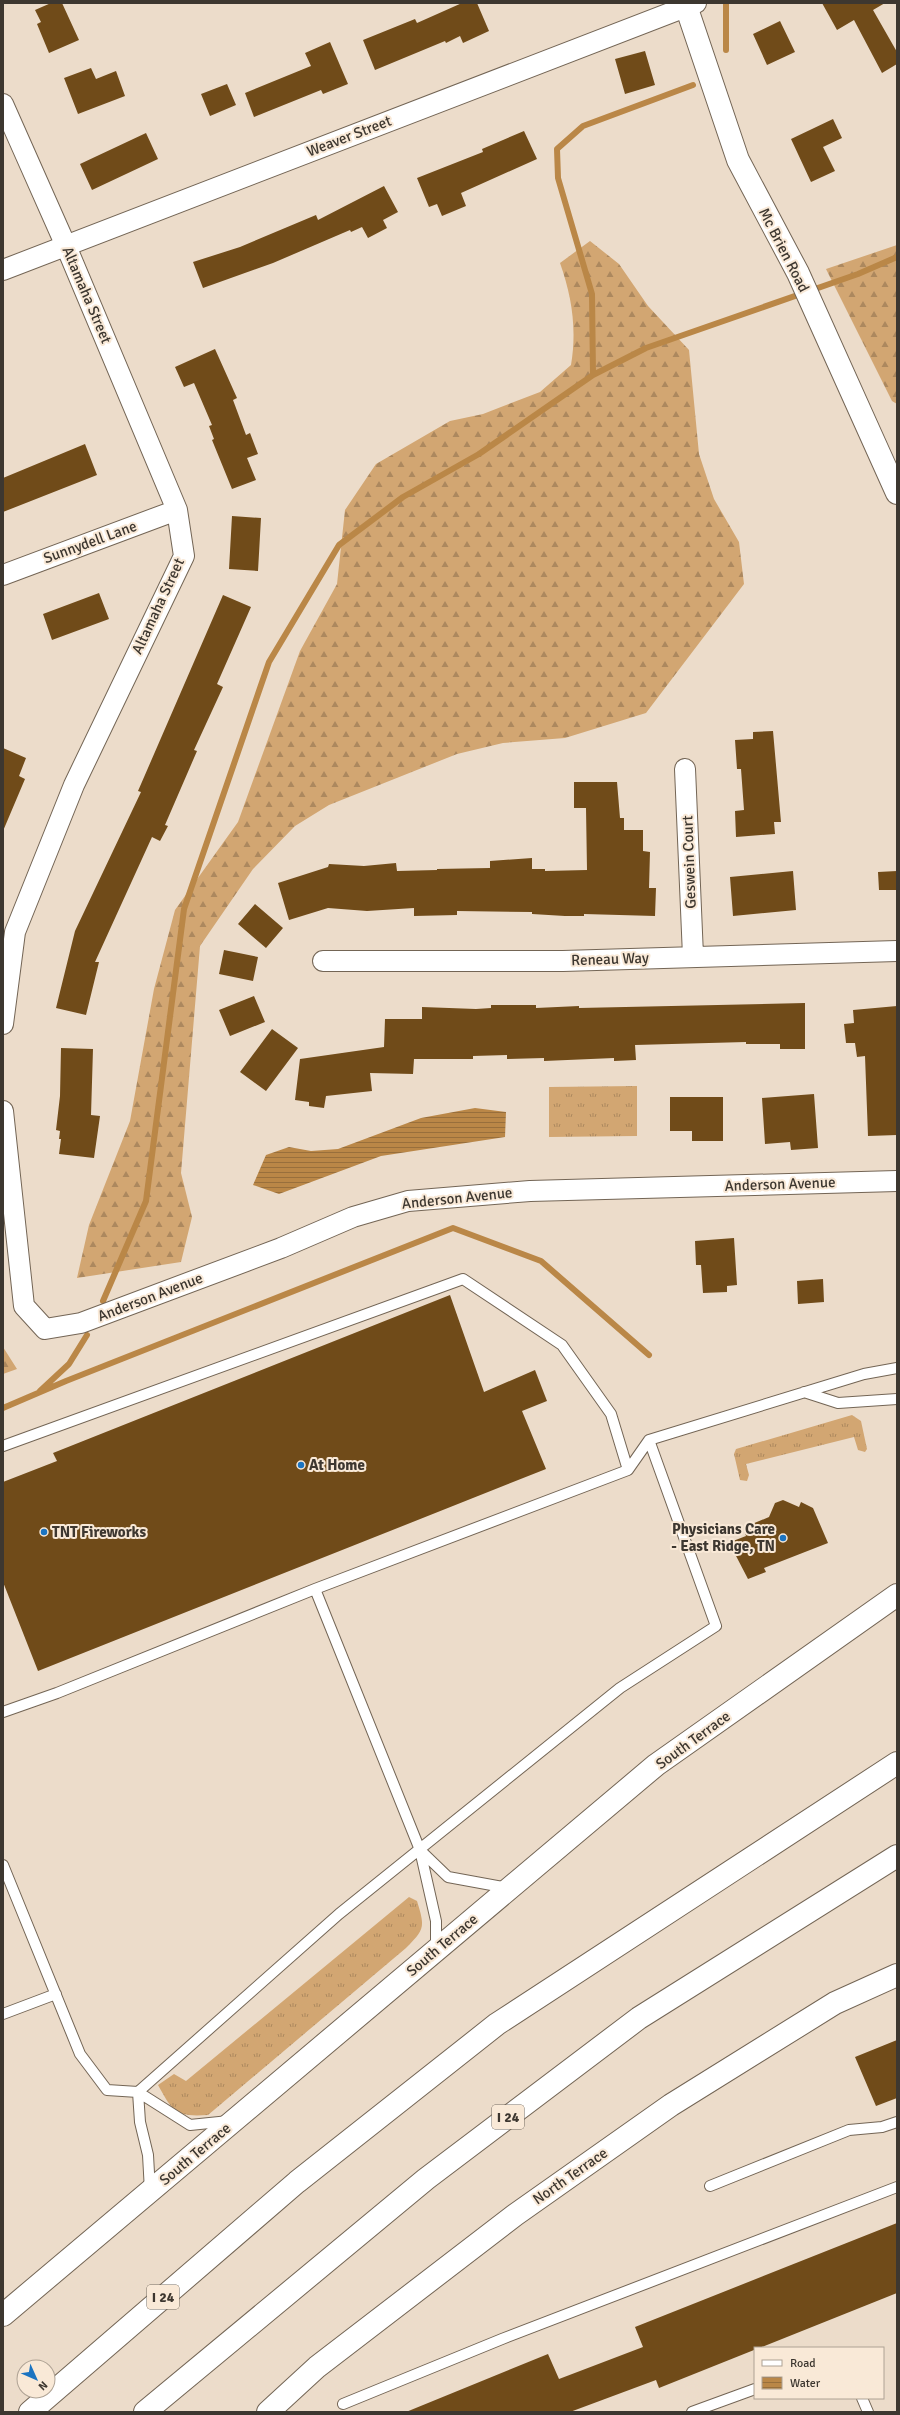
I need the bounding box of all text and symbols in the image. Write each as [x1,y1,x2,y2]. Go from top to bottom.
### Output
street label: Weaver Street [304,112,394,160]
street label: Mc Brien Road [755,205,813,295]
street label: Altamaha Street [58,244,116,346]
street label: Sunnydell Lane [41,517,139,567]
street label: Altamaha Street [128,555,188,657]
street label: Geswein Court [678,815,700,909]
street label: Reneau Way [571,949,649,969]
street label: Anderson Avenue [724,1173,836,1195]
street label: Anderson Avenue [401,1183,513,1213]
street label: Anderson Avenue [95,1269,205,1325]
place label: At Home [309,1456,365,1474]
marker: At Home [296,1460,306,1470]
place label: Physicians Care - East Ridge, TN [671,1520,775,1555]
place label: TNT Fireworks [52,1523,146,1541]
marker: TNT Fireworks [39,1527,49,1537]
marker: Physicians Care - East Ridge, TN [778,1533,788,1543]
street label: South Terrace [652,1707,734,1773]
street label: South Terrace [403,1910,481,1980]
road number: I 24 [492,2105,524,2129]
street label: South Terrace [156,2119,234,2189]
street label: North Terrace [529,2144,611,2208]
road number: I 24 [147,2285,179,2309]
legend [754,2347,884,2399]
text: Road [790,2356,816,2371]
north arrow [16,2359,56,2399]
text: Water [790,2376,821,2391]
text: N [35,2378,50,2393]

